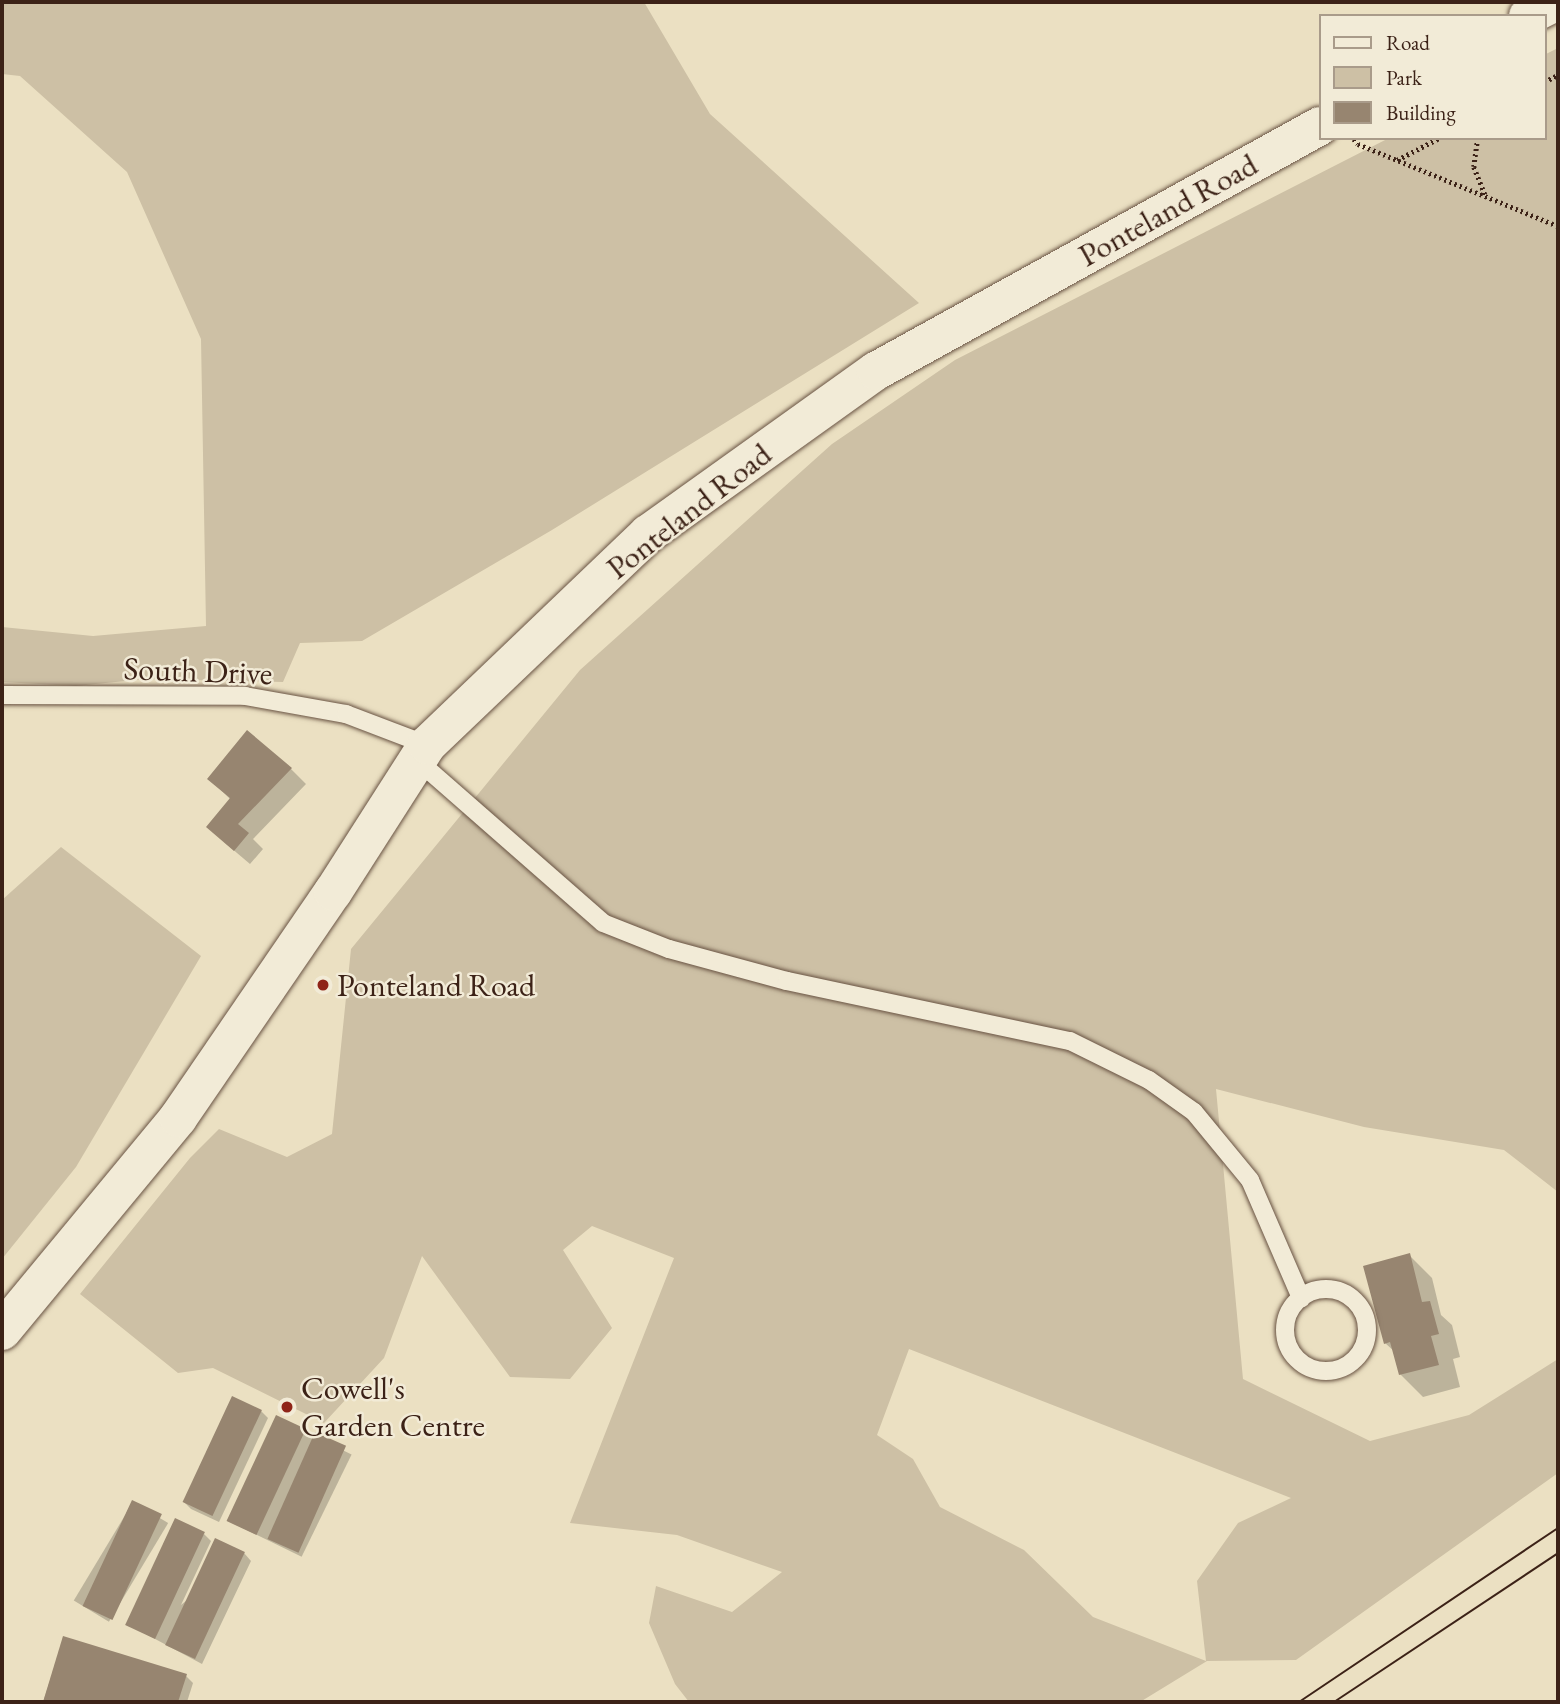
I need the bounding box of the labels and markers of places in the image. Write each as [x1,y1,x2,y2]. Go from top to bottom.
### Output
place label: Ponteland Road [337,966,535,1004]
marker: Ponteland Road [315,977,331,993]
place label: Cowell's Garden Centre [301,1370,485,1445]
marker: Cowell's Garden Centre [279,1399,295,1415]

